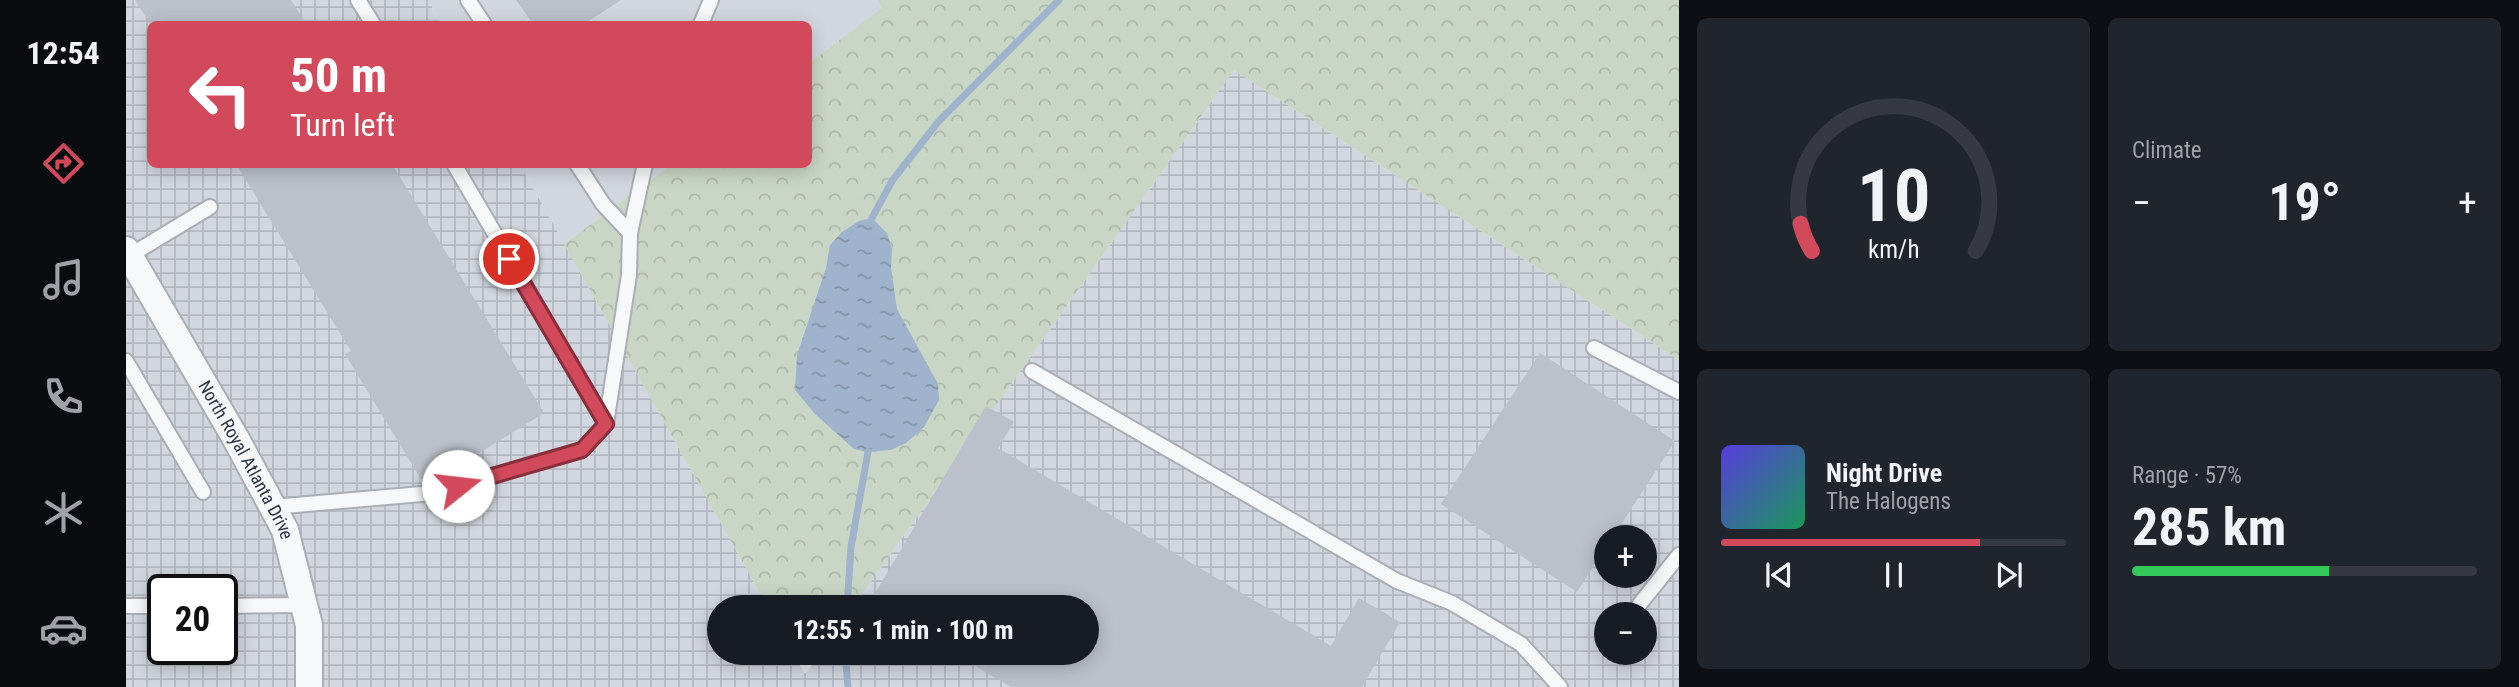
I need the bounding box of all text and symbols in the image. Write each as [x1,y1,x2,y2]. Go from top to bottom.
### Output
text: 12:54 [26,34,100,72]
text: 50 m [290,47,387,104]
icon: left [175,49,266,140]
text: Turn left [290,106,395,144]
text: Climate [2132,137,2202,164]
icon: directions [39,139,88,188]
text: 10 [1857,153,1930,239]
text: 19° [2268,172,2341,233]
text: − [2132,181,2151,225]
text: + [2458,181,2477,225]
pin [479,229,539,289]
text: km/h [1868,234,1919,263]
icon: arrive [490,240,528,278]
icon: music [39,255,88,304]
icon: phone [39,372,88,421]
street label: North Royal Atlanta Drive [194,377,298,541]
position arrow [421,449,495,523]
text: Night Drive [1826,458,1942,488]
text: Range · 57% [2132,462,2242,489]
icon: climate [39,488,88,537]
text: The Halogens [1826,488,1951,515]
text: 285 km [2132,497,2286,558]
map controls [1594,525,1657,665]
button: + [1594,525,1657,588]
icon: previous [1760,556,1798,594]
icon: pause [1875,556,1913,594]
icon: next [1990,556,2028,594]
speed limit sign: 20 [147,574,238,665]
button: − [1594,602,1657,665]
icon: car [39,604,88,653]
text: 12:55 · 1 min · 100 m [793,615,1013,645]

